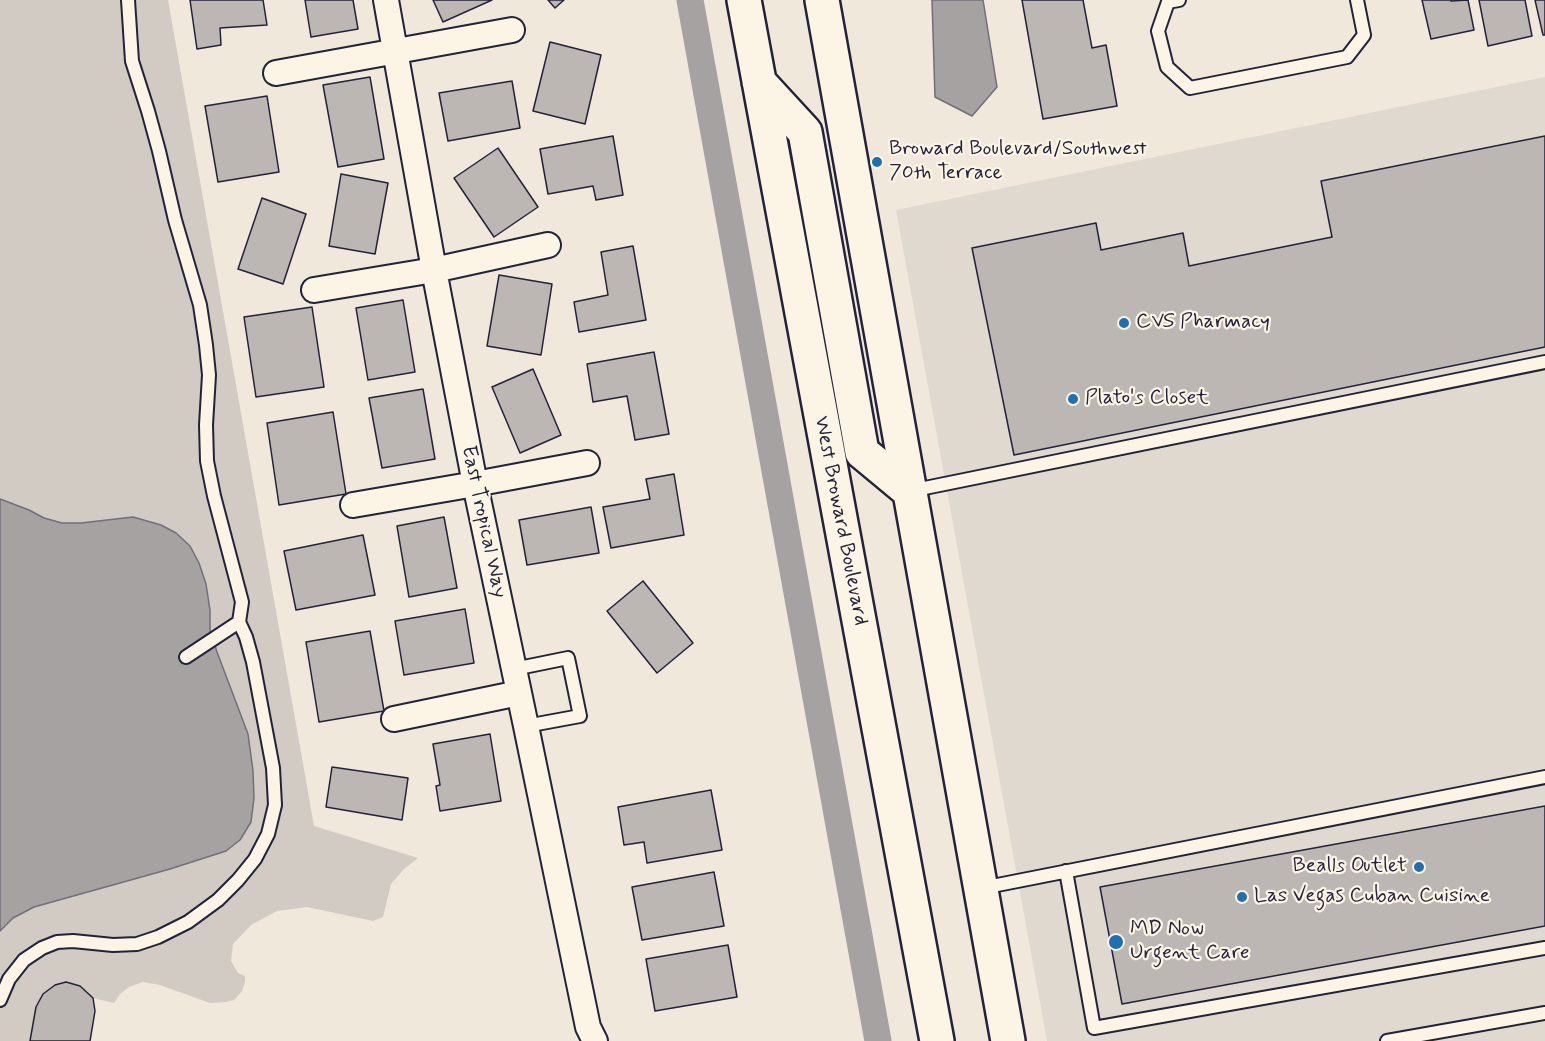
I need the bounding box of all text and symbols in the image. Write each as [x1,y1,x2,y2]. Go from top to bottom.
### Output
place label: Broward Boulevard/Southwest 70th Terrace [889,137,1147,187]
marker: Broward Boulevard/Southwest 70th Terrace [870,155,884,169]
place label: CVS Pharmacy [1136,310,1270,336]
marker: CVS Pharmacy [1117,316,1131,330]
place label: Plato's Closet [1085,386,1209,412]
marker: Plato's Closet [1066,392,1080,406]
street label: West Broward Boulevard [807,414,873,628]
street label: East Tropical Way [455,443,511,601]
place label: Bealls Outlet [1293,854,1407,880]
marker: Bealls Outlet [1412,860,1426,874]
place label: Las Vegas Cuban Cuisine [1254,884,1490,910]
marker: Las Vegas Cuban Cuisine [1235,890,1249,904]
place label: MD Now Urgent Care [1130,917,1250,967]
marker: MD Now Urgent Care [1107,933,1125,951]

